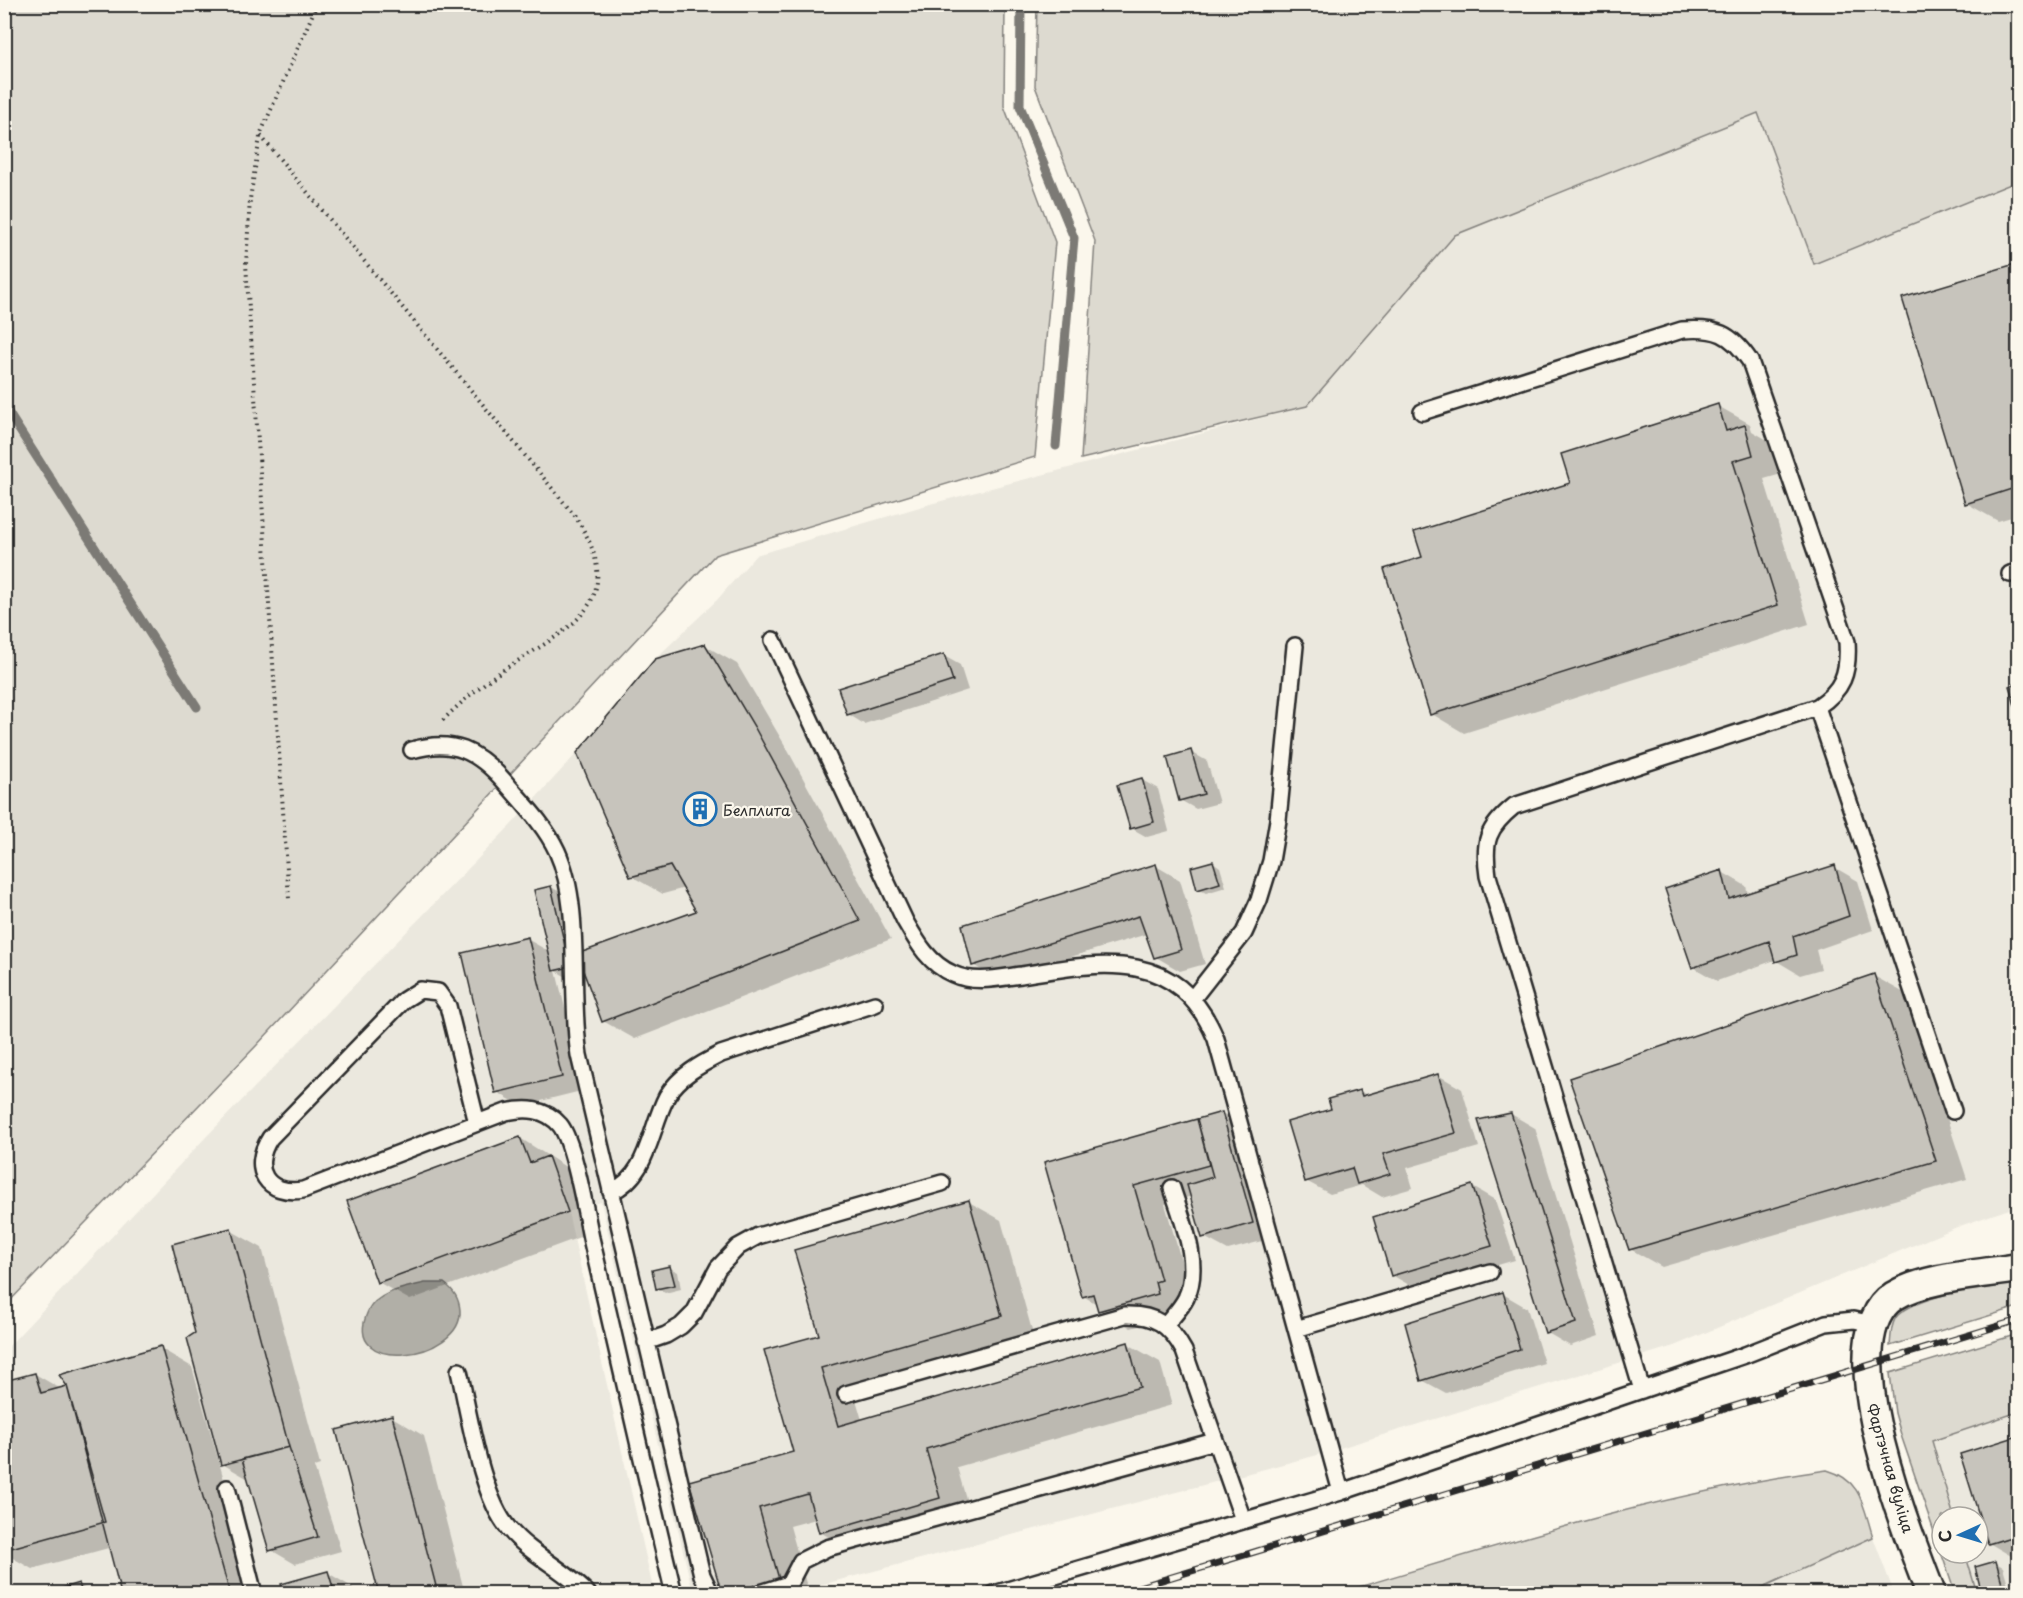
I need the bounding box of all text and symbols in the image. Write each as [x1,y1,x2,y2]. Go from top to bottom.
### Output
building icon: Белплита [682,791,718,827]
place label: Белплита [723,798,791,821]
street label: Фартэчная вуліца [1861,1400,1921,1536]
north arrow [1930,1505,1990,1565]
text: С [1932,1529,1956,1543]

